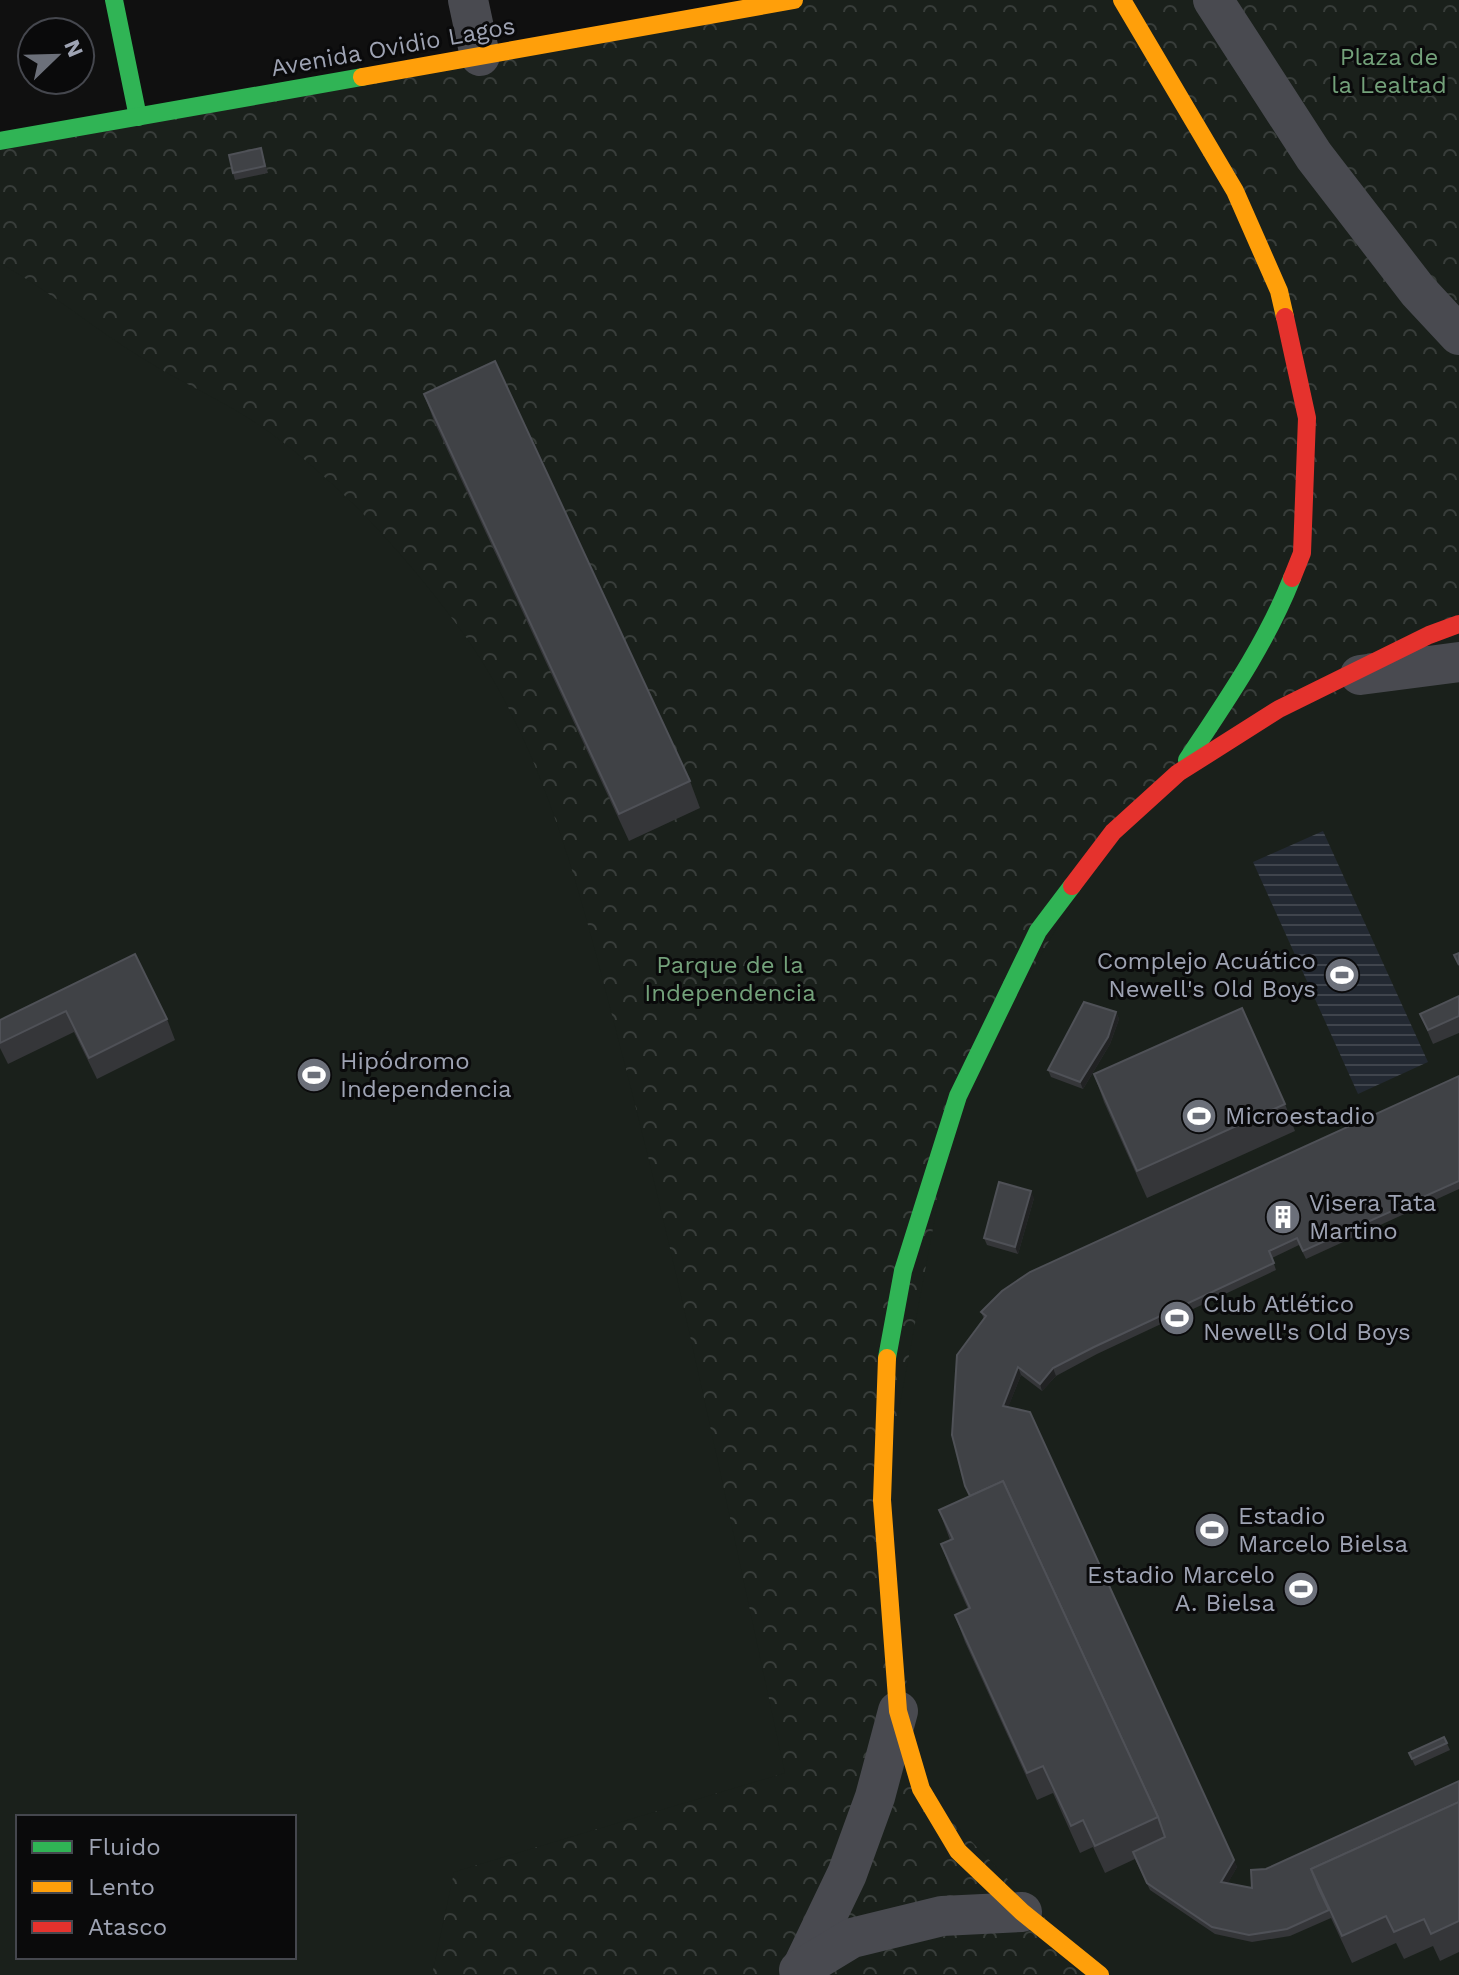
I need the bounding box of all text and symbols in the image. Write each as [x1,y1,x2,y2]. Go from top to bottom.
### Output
street label: Avenida Ovidio Lagos [269,12,517,82]
north arrow [16,16,96,96]
text: N [59,36,89,61]
park label: Plaza de la Lealtad [1331,43,1447,99]
place label: Complejo Acuático Newell's Old Boys [1097,947,1316,1003]
park label: Parque de la Independencia [644,951,816,1007]
sports icon: Complejo Acuático Newell's Old Boys [1323,956,1361,994]
place label: Hipódromo Independencia [340,1047,512,1103]
sports icon: Hipódromo Independencia [295,1056,333,1094]
sports icon: Microestadio [1180,1097,1218,1135]
place label: Microestadio [1225,1102,1375,1130]
place label: Visera Tata Martino [1309,1189,1436,1245]
building icon: Visera Tata Martino [1264,1198,1302,1236]
place label: Club Atlético Newell's Old Boys [1203,1290,1411,1346]
sports icon: Club Atlético Newell's Old Boys [1158,1299,1196,1337]
place label: Estadio Marcelo Bielsa [1238,1502,1408,1558]
sports icon: Estadio Marcelo Bielsa [1193,1511,1231,1549]
place label: Estadio Marcelo A. Bielsa [1087,1561,1275,1617]
sports icon: Estadio Marcelo A. Bielsa [1282,1570,1320,1608]
legend [16,1815,296,1959]
text: Fluido [88,1833,161,1861]
text: Lento [88,1873,155,1901]
text: Atasco [88,1913,167,1941]

